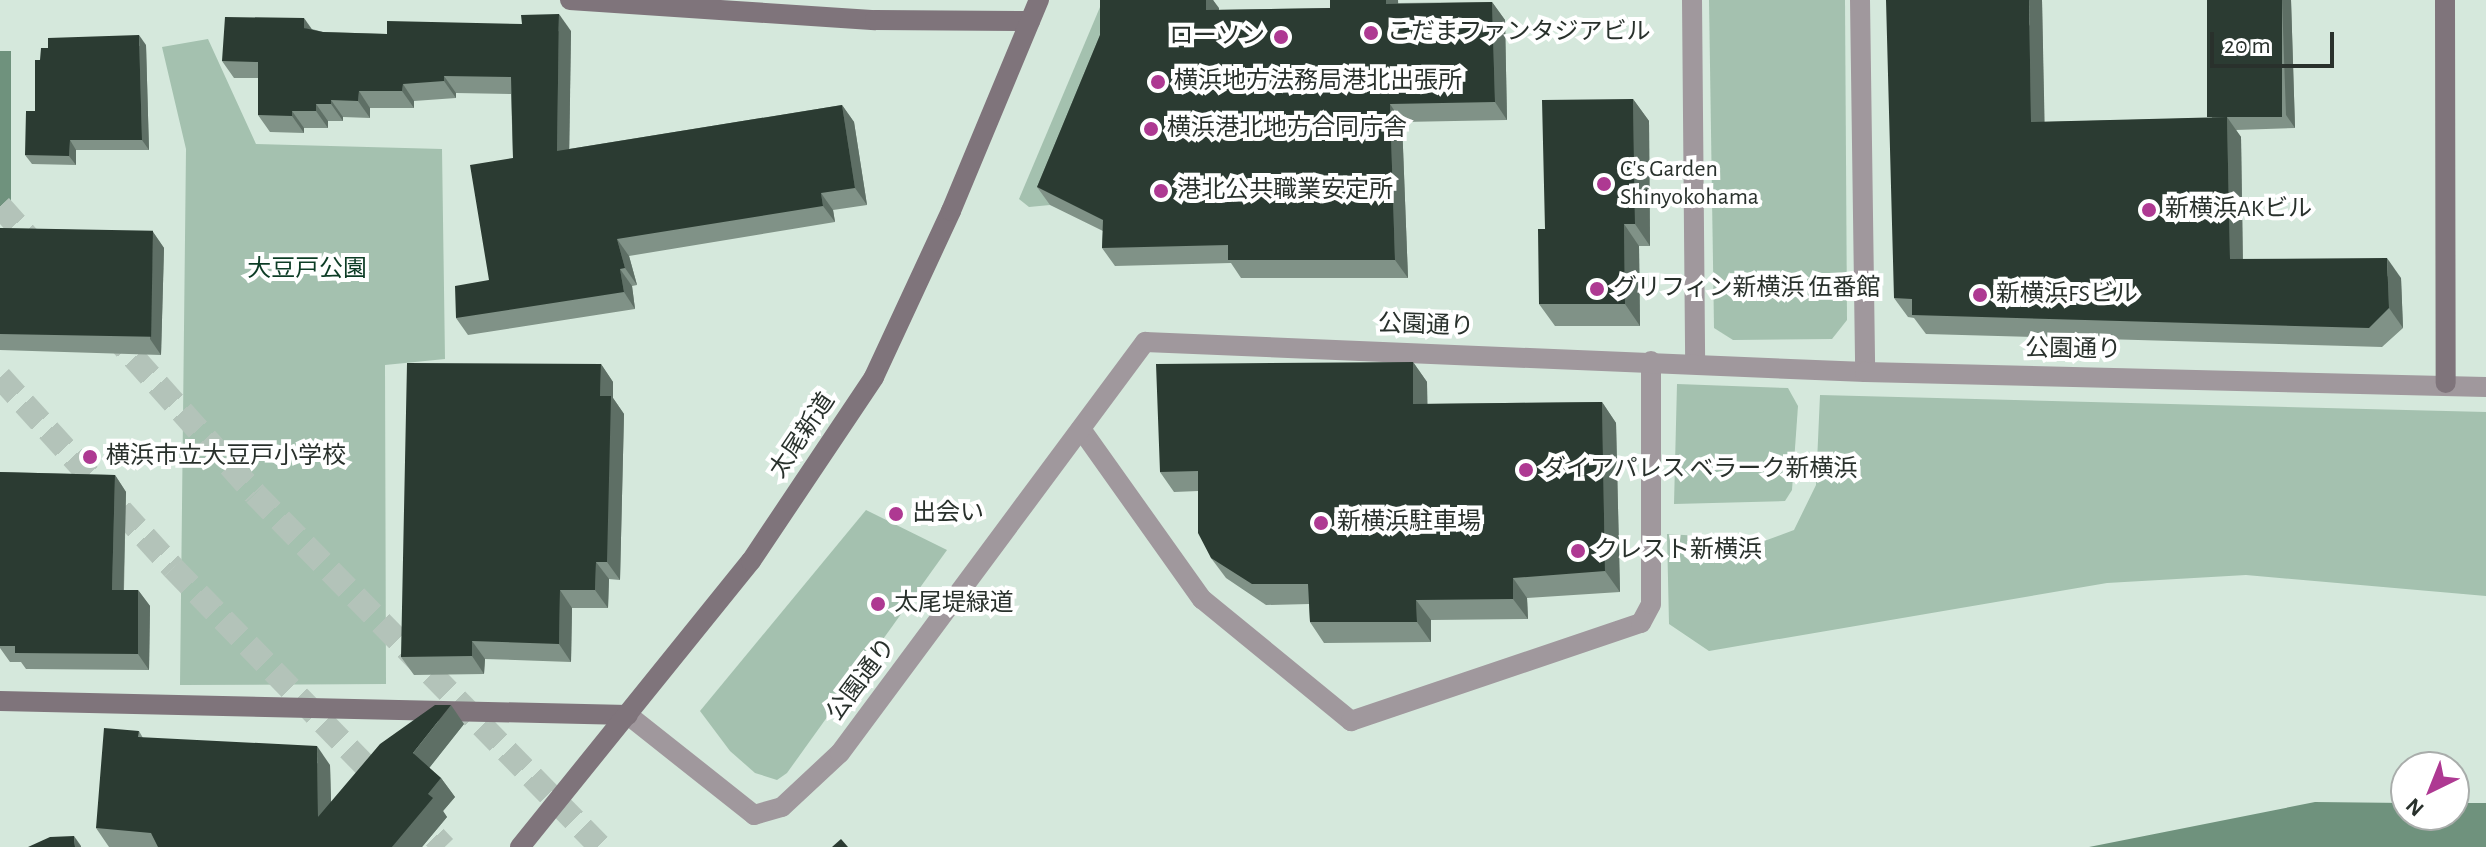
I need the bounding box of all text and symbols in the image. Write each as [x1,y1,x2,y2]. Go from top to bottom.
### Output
scale bar [2214,16,2338,66]
place label: こだまファンタジアビル [1387,19,1651,47]
place label: ローソン [1169,23,1265,51]
marker: こだまファンタジアビル [1362,24,1380,42]
marker: ローソン [1272,28,1290,46]
text: 20 m [2224,34,2271,58]
place label: 横浜地方法務局港北出張所 [1174,68,1462,96]
marker: 横浜地方法務局港北出張所 [1149,73,1167,91]
place label: 横浜港北地方合同庁舎 [1167,115,1407,143]
marker: 横浜港北地方合同庁舎 [1142,120,1160,138]
place label: C's Garden Shinyokohama [1620,156,1759,212]
marker: C's Garden Shinyokohama [1595,175,1613,193]
place label: 港北公共職業安定所 [1177,177,1393,205]
marker: 港北公共職業安定所 [1152,182,1170,200]
place label: 新横浜AKビル [2165,196,2312,224]
marker: 新横浜AKビル [2140,201,2158,219]
park label: 大豆戸公園 [247,256,367,284]
place label: グリフィン新横浜 伍番館 [1613,275,1881,303]
marker: グリフィン新横浜 伍番館 [1588,280,1606,298]
place label: 新横浜FSビル [1996,281,2138,309]
marker: 新横浜FSビル [1971,286,1989,304]
street label: 公園通り [1378,310,1474,342]
street label: 公園通り [2025,335,2121,365]
street label: 太尾新道 [764,388,842,484]
place label: 横浜市立大豆戸小学校 [106,443,346,471]
marker: 横浜市立大豆戸小学校 [81,448,99,466]
place label: ダイアパレス ベラーク新横浜 [1542,456,1858,484]
marker: ダイアパレス ベラーク新横浜 [1517,461,1535,479]
place label: 出会い [912,500,984,528]
marker: 出会い [887,505,905,523]
place label: 新横浜駐車場 [1337,509,1481,537]
marker: 新横浜駐車場 [1312,514,1330,532]
place label: クレスト新横浜 [1594,537,1762,565]
marker: クレスト新横浜 [1569,542,1587,560]
place label: 太尾堤緑道 [894,590,1014,618]
marker: 太尾堤緑道 [869,595,887,613]
street label: 公園通り [822,633,902,727]
north arrow [2390,751,2470,831]
text: N [2402,794,2428,820]

